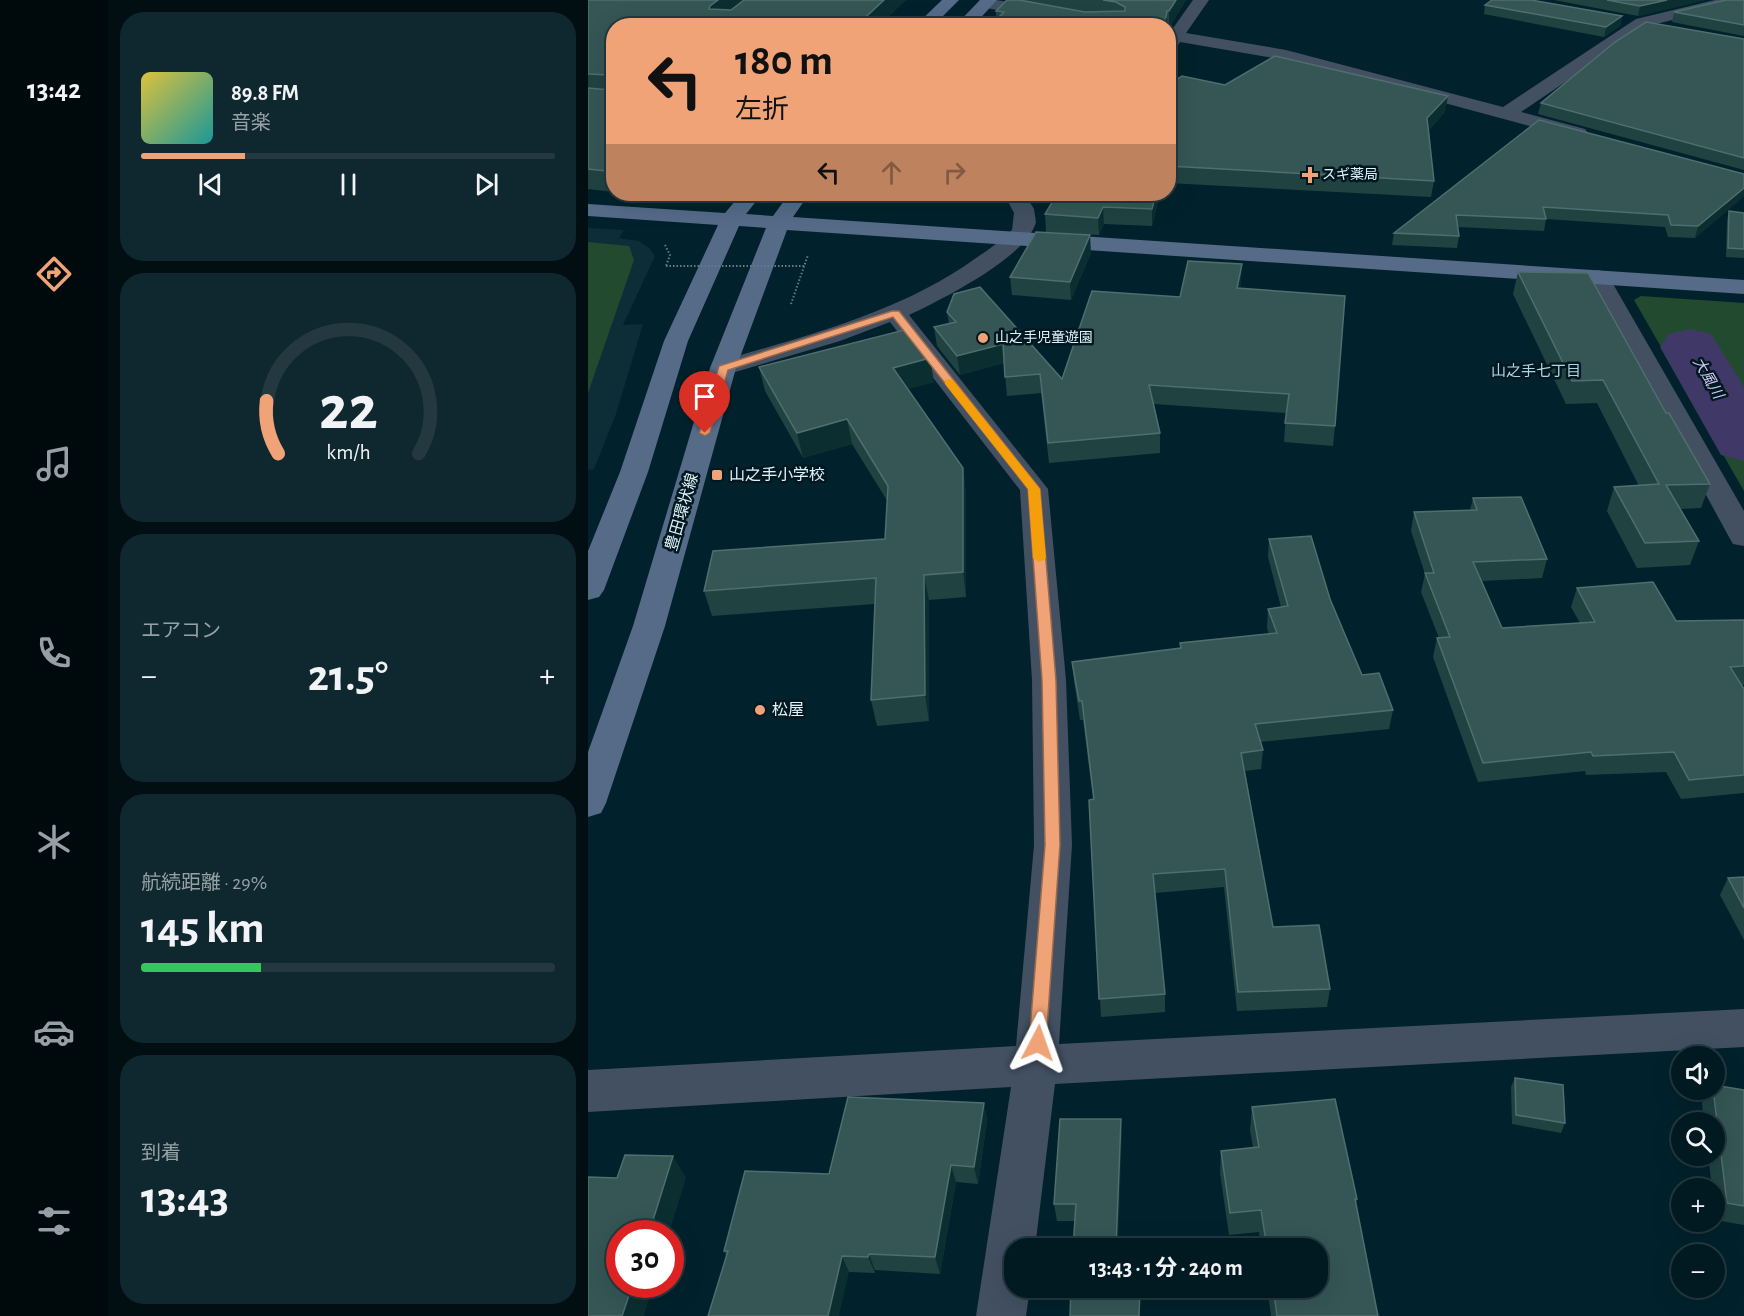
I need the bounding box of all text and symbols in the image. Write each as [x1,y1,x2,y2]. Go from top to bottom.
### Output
text: 180 m [735,40,833,82]
icon: left [636,42,714,120]
text: 13:42 [27,76,81,103]
text: 89.8 FM [231,82,299,104]
text: 左折 [735,96,789,123]
text: 音楽 [231,113,271,133]
icon: left [812,156,845,189]
icon: ahead [875,156,908,189]
icon: right [938,156,971,189]
place label: スギ薬局 [1322,167,1378,182]
icon: previous [194,168,227,201]
icon: pause [332,168,365,201]
icon: next [470,168,503,201]
marker: スギ薬局 [1303,168,1317,182]
icon: directions [33,253,75,295]
place label: 山之手児童遊園 [995,329,1093,345]
marker: 山之手児童遊園 [976,331,990,345]
water label: 大風川 [1690,354,1728,403]
district label: 山之手七丁目 [1491,363,1581,379]
pin [679,371,730,433]
text: 22 [319,378,377,440]
icon: arrive [688,380,721,413]
icon: music [33,443,75,485]
text: km/h [326,443,370,464]
place label: 山之手小学校 [729,466,825,483]
marker: 山之手小学校 [710,468,724,482]
street label: 豊田環状線 [662,471,701,553]
text: エアコン [141,621,221,641]
icon: phone [33,632,75,674]
text: 21.5° [308,654,388,699]
text: − [141,660,157,693]
text: + [539,660,555,693]
place label: 松屋 [772,702,804,718]
marker: 松屋 [753,703,767,717]
icon: climate [33,821,75,863]
text: 航続距離 · 29% [141,873,267,893]
text: 145 km [141,906,265,951]
icon: car [33,1011,75,1053]
position arrow [1006,1011,1070,1075]
map controls [1671,1046,1725,1298]
button: sound [1671,1046,1725,1100]
button: search [1671,1112,1725,1166]
text: 到着 [141,1143,181,1163]
text: 13:43 [141,1176,229,1221]
button: + [1671,1178,1725,1232]
icon: filters [33,1200,75,1242]
speed limit sign: 30 [606,1220,684,1298]
button: − [1671,1244,1725,1298]
text: 13:43 · 1 分 · 240 m [1089,1257,1243,1279]

